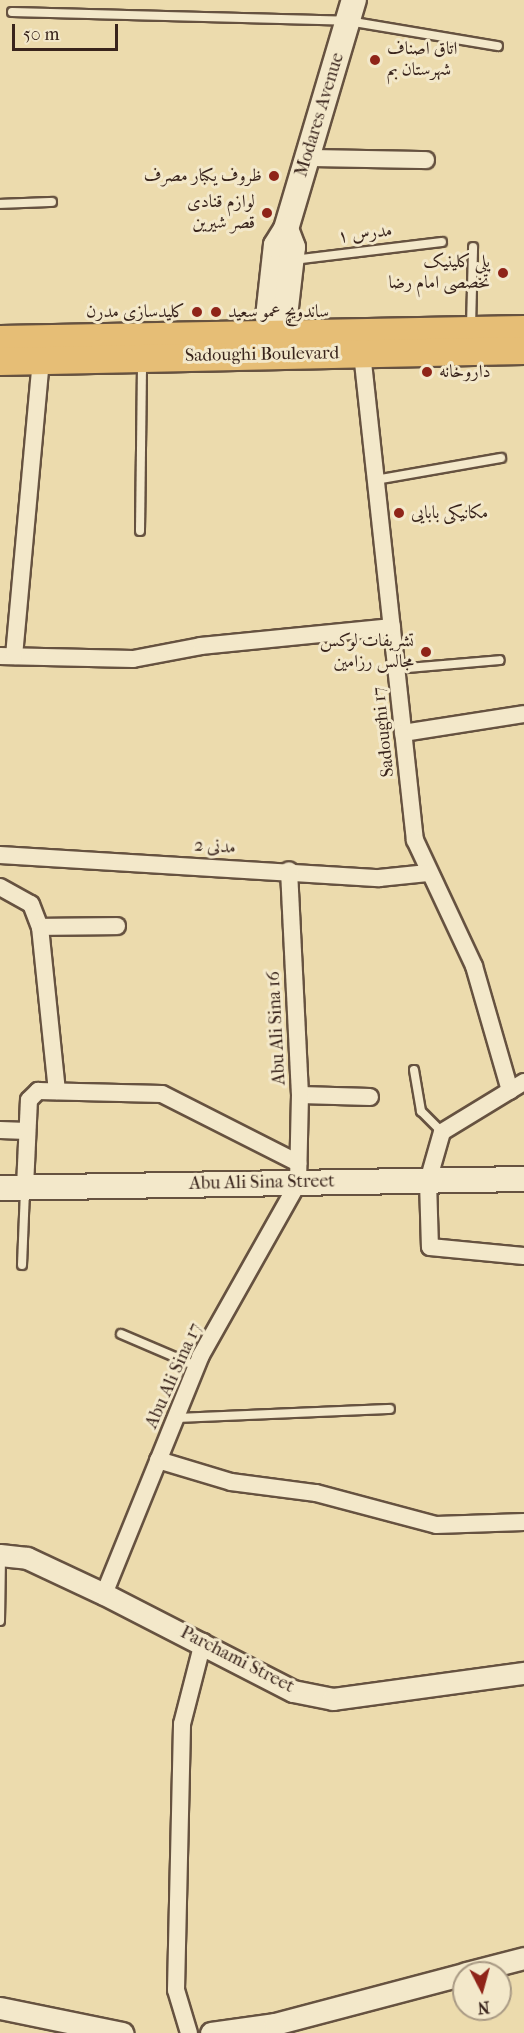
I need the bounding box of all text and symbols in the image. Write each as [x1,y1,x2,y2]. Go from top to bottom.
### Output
scale bar [15,12,122,50]
text: 50 m [23,24,59,45]
place label: اتاق اصناف شهرستان بم [387,39,457,82]
street label: Modares Avenue [291,50,349,180]
marker: اتاق اصناف شهرستان بم [368,53,382,67]
place label: ظروف یکبار مصرف [144,165,262,187]
marker: ظروف یکبار مصرف [267,169,281,183]
place label: لوازم قنادی قصر شیرین [187,192,255,234]
marker: لوازم قنادی قصر شیرین [260,206,274,220]
street label: مدرس ۱ [336,220,394,248]
place label: پلی کلینیک تخصصی امام رضا [388,252,490,294]
marker: پلی کلینیک تخصصی امام رضا [494,264,512,282]
place label: کلیدسازی مدرن [86,301,185,323]
place label: ساندویچ عمو سعید [228,301,329,323]
marker: کلیدسازی مدرن [190,305,204,319]
marker: ساندویچ عمو سعید [209,305,223,319]
street label: Sadoughi Boulevard [185,343,339,367]
place label: داروخانه [439,361,491,383]
marker: داروخانه [420,365,434,379]
place label: مکانیکی بابایی [411,502,488,524]
marker: مکانیکی بابایی [392,506,406,520]
place label: تشریفات لوکس مجالس رزامین [320,631,414,674]
marker: تشریفات لوکس مجالس رزامین [419,645,433,659]
street label: Sadoughi 17 [369,686,399,778]
street label: مدنی 2 [194,835,236,859]
street label: Abu Ali Sina 16 [263,970,291,1086]
street label: Abu Ali Sina Street [189,1171,335,1195]
street label: Abu Ali Sina 17 [141,1320,207,1432]
street label: Parchami Street [177,1622,297,1698]
north arrow [452,1961,512,2021]
text: N [477,1997,491,2017]

